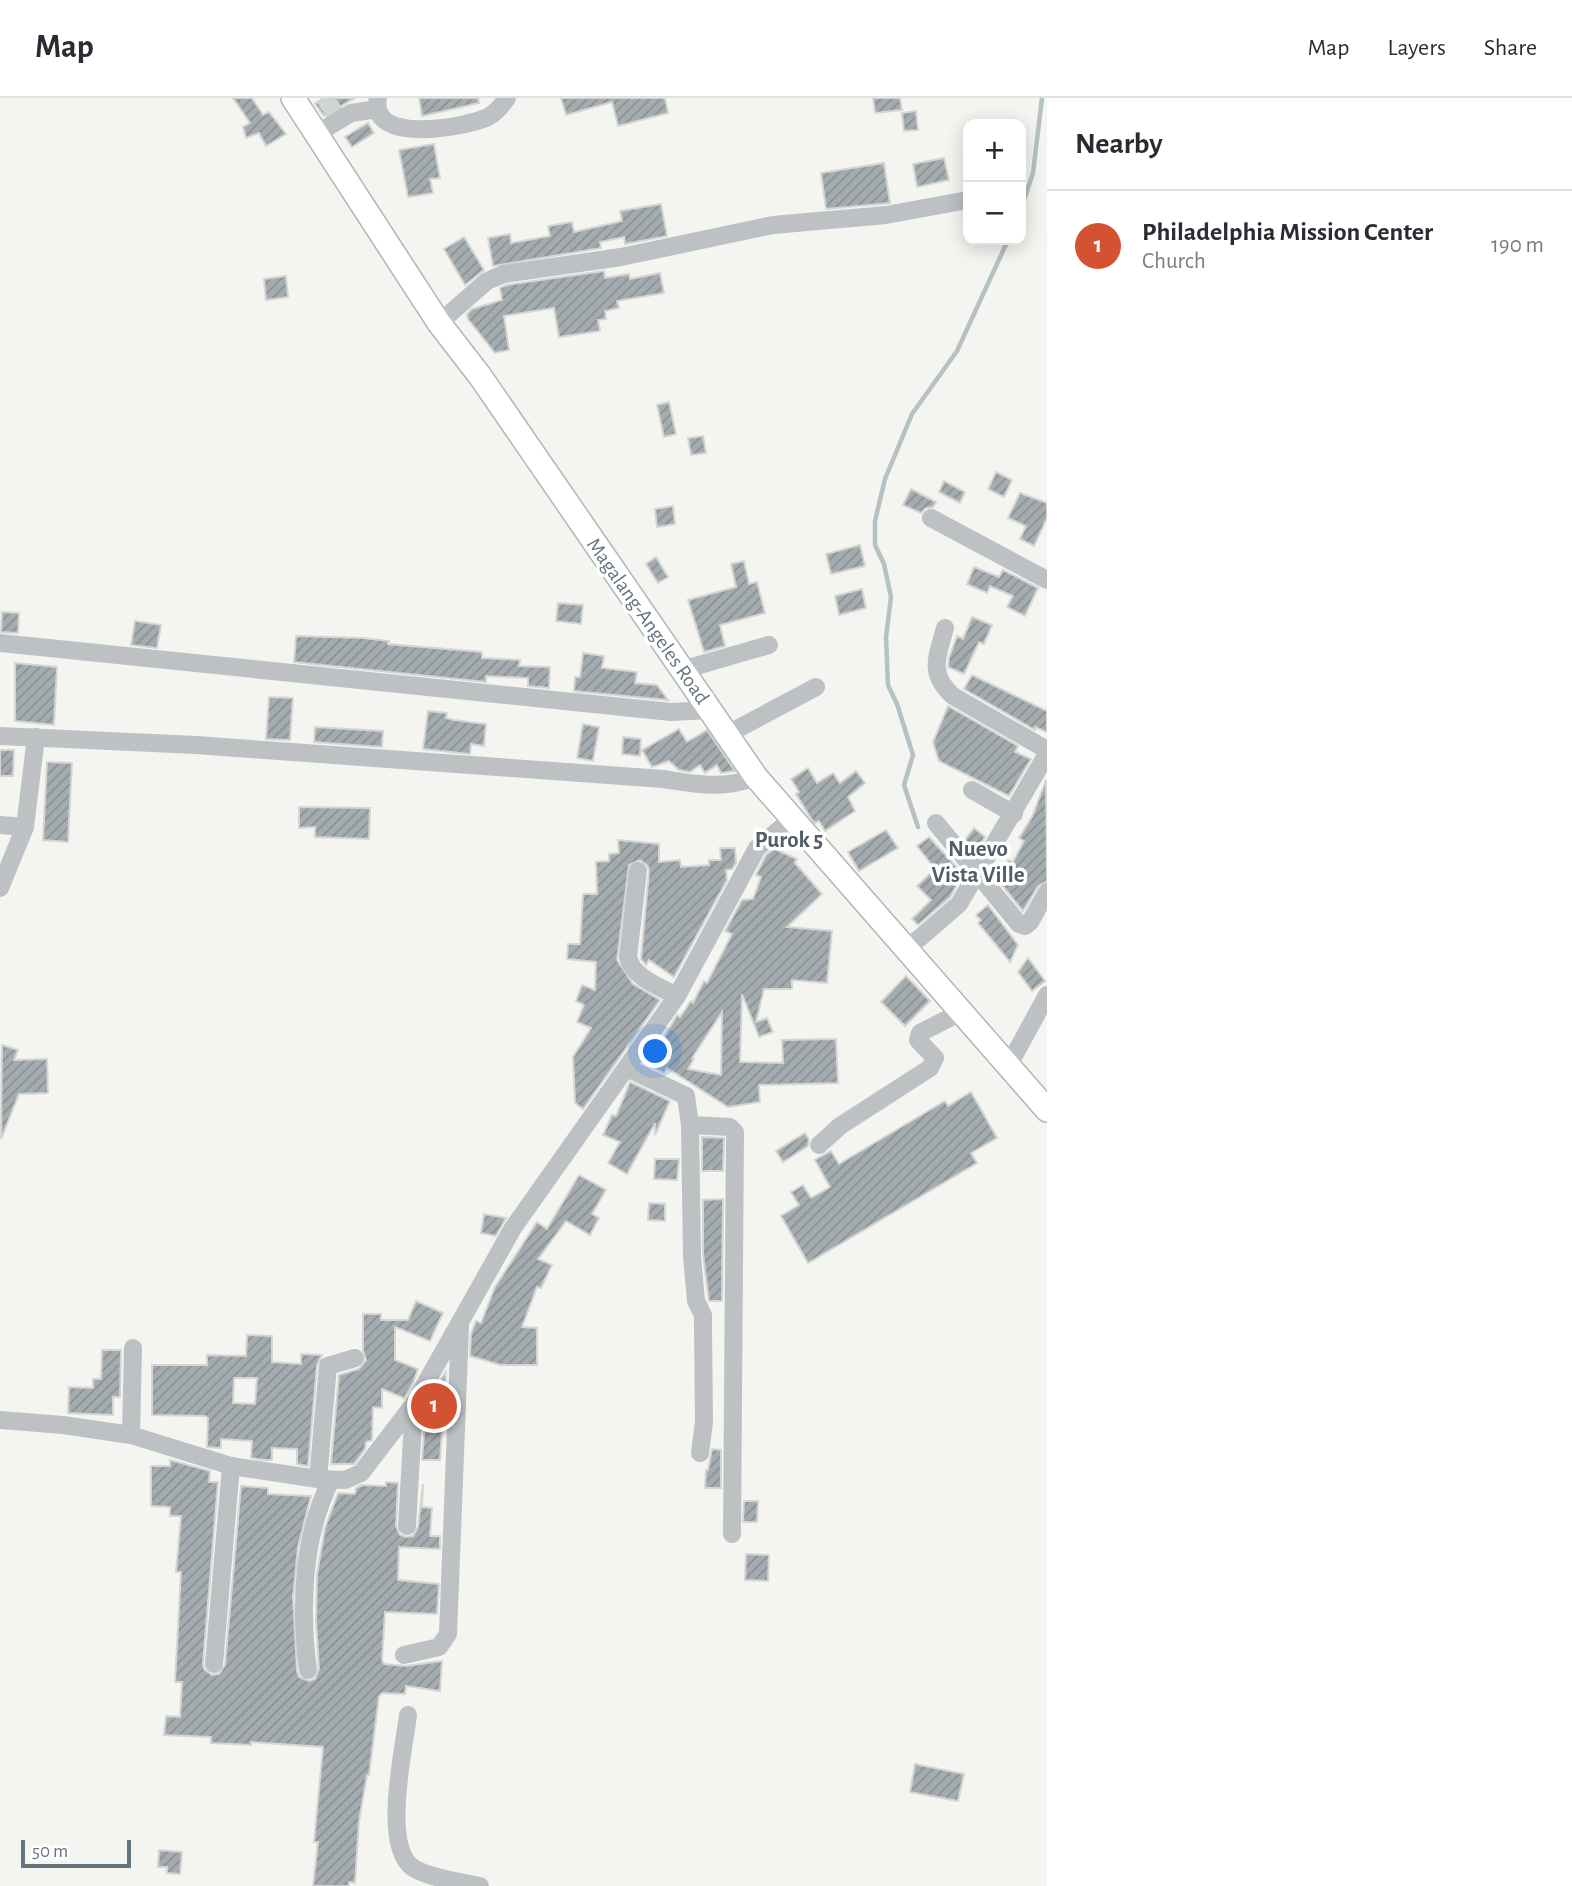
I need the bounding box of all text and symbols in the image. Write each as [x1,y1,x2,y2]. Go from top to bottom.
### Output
text: Map [35,31,94,64]
text: Map [1307,36,1349,60]
text: Layers [1387,36,1446,60]
text: Share [1484,36,1537,60]
map controls [963,119,1026,245]
button: + [963,119,1026,182]
text: Nearby [1075,129,1163,159]
button: − [963,182,1026,245]
text: Philadelphia Mission Center [1142,219,1433,245]
text: 1 [1094,234,1102,257]
text: 190 m [1491,234,1544,257]
text: Church [1142,250,1206,273]
street label: Magalang-Angeles Road [583,534,713,708]
district label: Purok 5 [755,829,823,852]
district label: Nuevo Vista Ville [931,838,1025,887]
your location [638,1034,672,1068]
pin: 1 [411,1380,457,1432]
scale bar [21,1837,131,1869]
text: 50 m [32,1842,68,1861]

